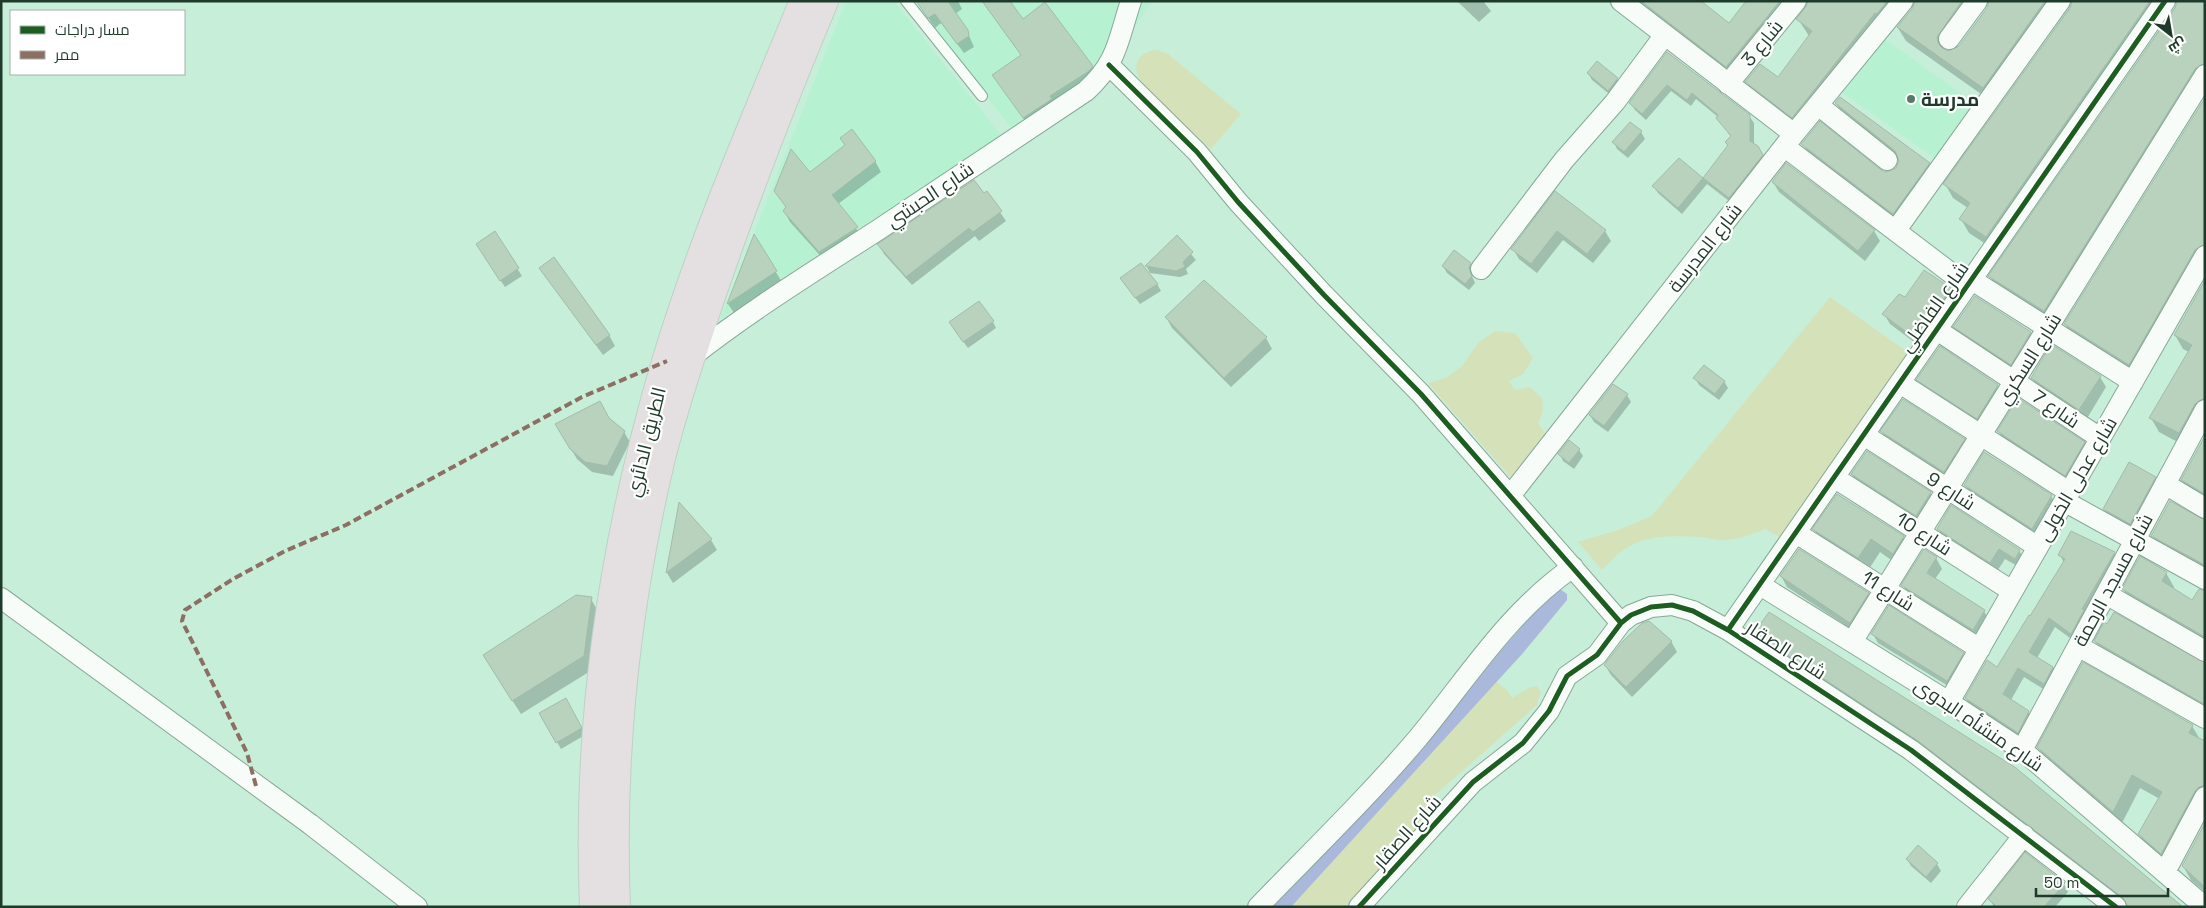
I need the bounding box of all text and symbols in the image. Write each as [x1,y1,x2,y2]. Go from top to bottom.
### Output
legend [10,10,185,75]
north arrow [2146,10,2196,60]
street label: شارع 3 [1736,14,1789,72]
text: مسار دراجات [55,20,130,39]
text: ش [2165,34,2190,59]
text: ممر [54,45,79,64]
place label: مدرسة [1921,87,1979,112]
marker: مدرسة [1905,93,1917,105]
street label: شارع الحبشي [881,157,980,235]
street label: شارع المدرسة [1662,198,1748,298]
street label: شارع الفاضلي [1894,257,1976,358]
street label: شارع السكري [1991,308,2069,411]
street label: شارع 7 [2027,384,2085,435]
street label: الطريق الدائري [620,385,674,500]
street label: شارع عدلى الخولى [2031,412,2124,546]
street label: شارع 9 [1921,466,1980,517]
street label: شارع 10 [1891,507,1957,562]
street label: شارع مسجد الرحمة [2067,509,2159,651]
street label: شارع 11 [1856,565,1919,618]
street label: شارع الصقار [1740,614,1831,686]
street label: شارع منشأه البدوى [1909,672,2049,778]
street label: شارع الصقار [1367,790,1447,876]
scale bar [2036,866,2168,898]
text: 50 m [2044,873,2079,892]

